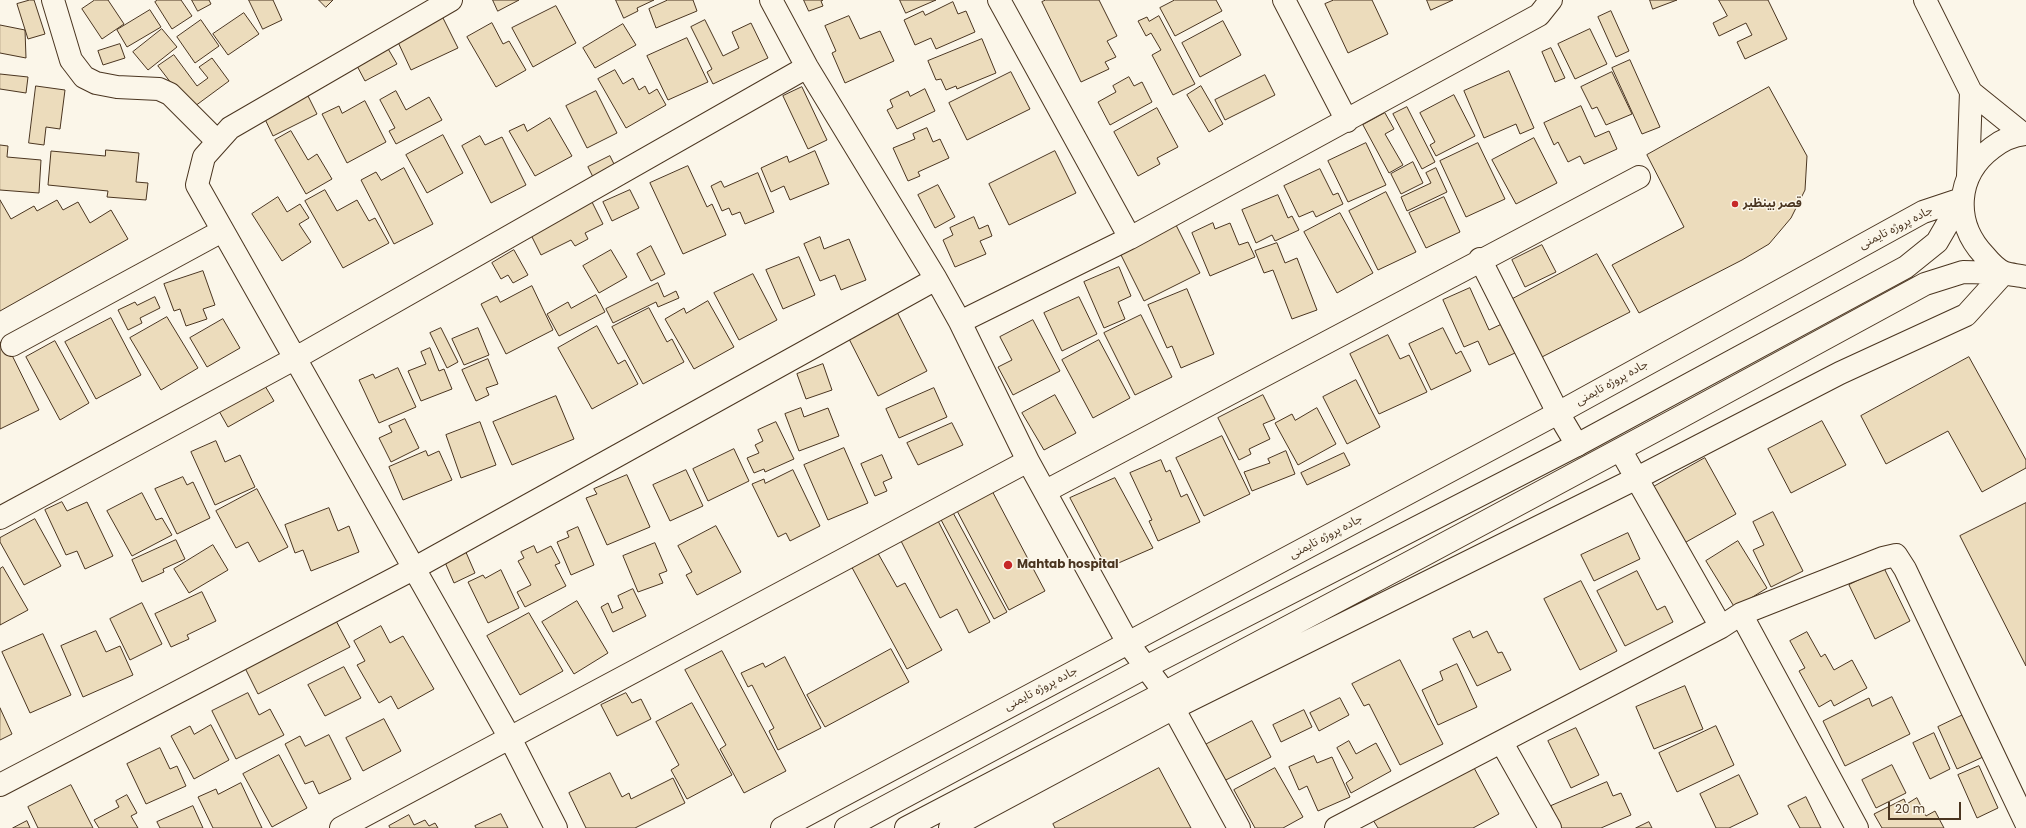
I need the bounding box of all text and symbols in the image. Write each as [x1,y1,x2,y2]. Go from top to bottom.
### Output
place label: قصر بینظیر [1743,197,1802,211]
marker: قصر بینظیر [1730,199,1740,209]
street label: جاده پروژه تایمنی [1857,203,1935,253]
street label: جاده پروژه تایمنی [1573,357,1651,409]
street label: جاده پروژه تایمنی [1287,512,1365,562]
place label: Mahtab hospital [1017,558,1119,572]
marker: Mahtab hospital [1002,559,1014,571]
street label: جاده پروژه تایمنی [1002,664,1080,714]
scale bar [1890,794,1963,820]
text: 20 m [1895,800,1925,817]

